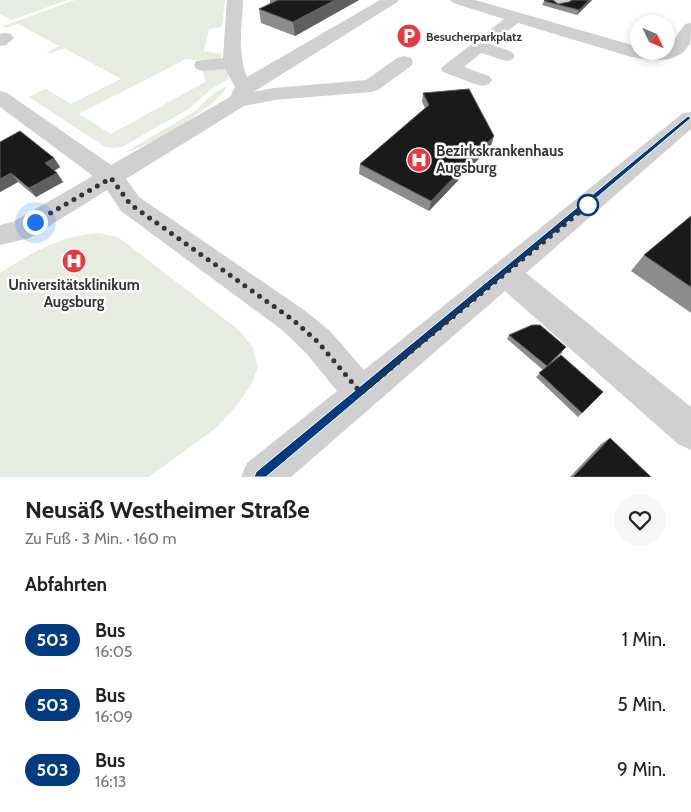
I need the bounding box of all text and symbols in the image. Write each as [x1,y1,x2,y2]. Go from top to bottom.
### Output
north arrow [630,15,675,60]
map controls [630,15,675,60]
parking icon: Besucherparkplatz [396,23,422,49]
place label: Besucherparkplatz [426,29,522,44]
place label: Bezirkskrankenhaus Augsburg [436,142,564,177]
hospital icon: Bezirkskrankenhaus Augsburg [406,147,432,173]
unlabelled marker [577,194,599,216]
your location [23,210,48,235]
hospital icon: Universitätsklinikum Augsburg [61,248,87,274]
place label: Universitätsklinikum Augsburg [8,276,140,311]
button: heart [614,494,666,546]
text: Neusäß Westheimer Straße [25,495,310,524]
text: Zu Fuß · 3 Min. · 160 m [25,529,177,548]
text: Abfahrten [25,573,107,596]
text: Bus [95,619,125,642]
text: 1 Min. [622,628,666,651]
text: 503 [36,629,69,651]
text: 16:05 [95,642,132,661]
text: Bus [95,684,125,707]
text: 5 Min. [618,693,666,716]
text: 503 [36,694,69,716]
text: 16:09 [95,707,133,726]
text: Bus [95,749,125,772]
text: 9 Min. [617,758,666,781]
text: 503 [36,759,69,781]
text: 16:13 [95,772,127,791]

